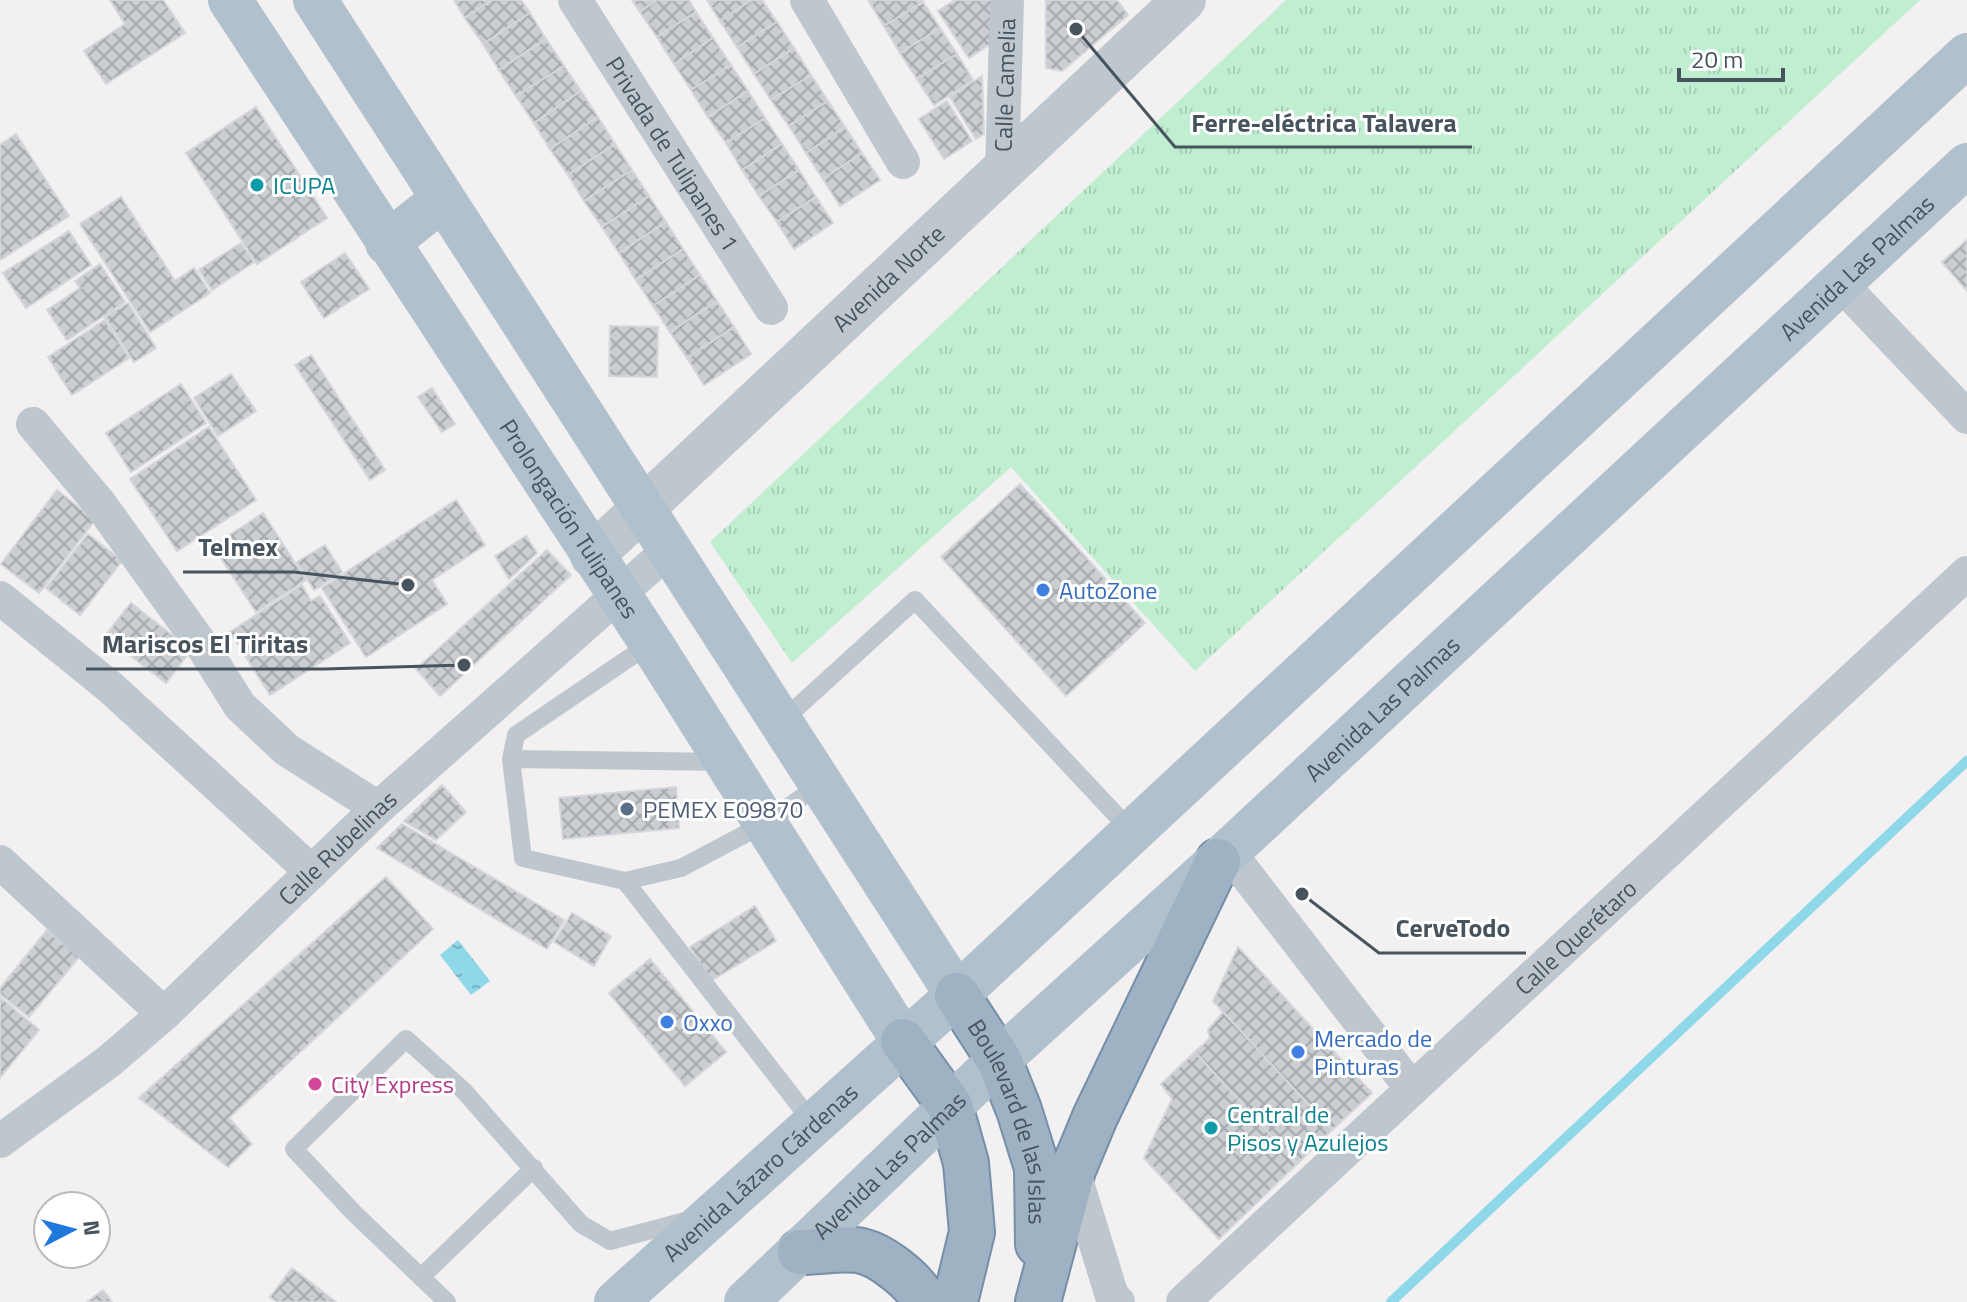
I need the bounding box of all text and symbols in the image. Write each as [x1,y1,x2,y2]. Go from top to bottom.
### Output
street label: Calle Camelia [985,18,1024,152]
scale bar [1679,32,1783,82]
text: 20 m [1691,41,1743,77]
street label: Privada de Tulipanes 1 [597,49,748,258]
callout: Ferre-eléctrica Talavera [1175,97,1472,147]
text: Ferre-eléctrica Talavera [1191,103,1457,142]
place label: ICUPA [273,167,335,203]
marker: ICUPA [248,176,266,194]
street label: Avenida Las Palmas [1771,186,1942,349]
street label: Avenida Norte [823,216,952,340]
street label: Prolongación Tulipanes [491,412,648,626]
callout: Telmex [183,522,294,572]
text: Telmex [198,527,278,566]
place label: AutoZone [1059,572,1157,608]
marker: AutoZone [1034,581,1052,599]
callout: Mariscos El Tiritas [86,619,324,669]
text: Mariscos El Tiritas [102,624,308,663]
street label: Avenida Las Palmas [1296,627,1468,790]
street label: Calle Rubelinas [270,781,405,913]
place label: PEMEX E09870 [643,791,803,827]
marker: PEMEX E09870 [618,800,636,818]
street label: Calle Querétaro [1506,871,1645,1003]
callout: CerveTodo [1379,903,1526,953]
text: CerveTodo [1396,908,1510,947]
place label: Oxxo [683,1004,733,1040]
street label: Boulevard de las Islas [959,1012,1056,1225]
marker: Oxxo [658,1013,676,1031]
place label: Mercado de Pinturas [1314,1020,1432,1084]
marker: Mercado de Pinturas [1289,1043,1307,1061]
place label: City Express [331,1066,454,1102]
street label: Avenida Lázaro Cárdenas [654,1074,866,1270]
marker: City Express [306,1075,324,1093]
street label: Avenida Las Palmas [804,1083,974,1247]
place label: Central de Pisos y Azulejos [1227,1096,1388,1160]
marker: Central de Pisos y Azulejos [1202,1119,1220,1137]
north arrow [32,1190,112,1270]
text: N [74,1219,110,1237]

